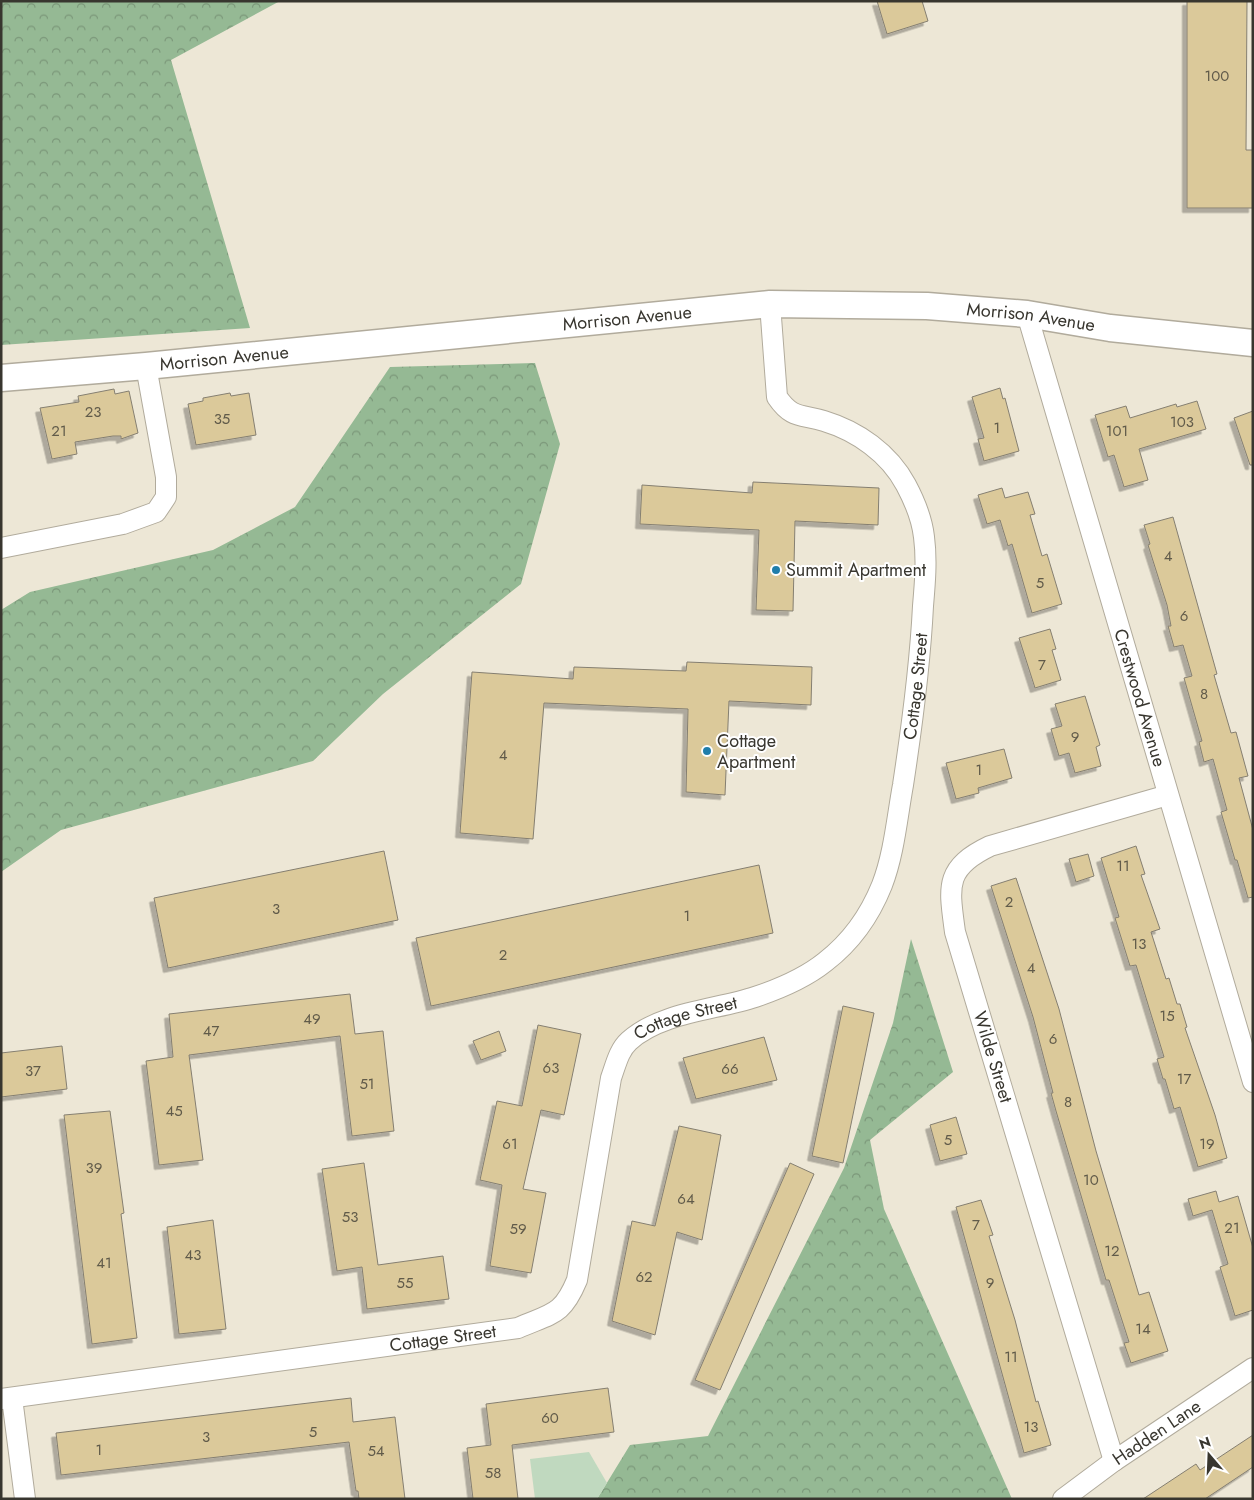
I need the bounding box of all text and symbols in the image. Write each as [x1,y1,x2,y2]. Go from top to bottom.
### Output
house number: 100 [1205,65,1229,87]
street label: Morrison Avenue [965,296,1097,338]
street label: Morrison Avenue [561,299,693,338]
street label: Morrison Avenue [158,339,290,378]
house number: 23 [85,401,101,423]
house number: 35 [214,408,230,430]
house number: 103 [1170,411,1194,433]
house number: 1 [994,417,1000,439]
house number: 21 [51,420,67,442]
house number: 101 [1106,420,1128,442]
house number: 4 [1164,545,1173,567]
place label: Summit Apartment [786,557,927,583]
marker: Summit Apartment [770,564,782,576]
house number: 5 [1036,572,1044,594]
house number: 6 [1180,605,1188,627]
street label: Crestwood Avenue [1107,626,1173,770]
street label: Cottage Street [897,631,934,741]
house number: 7 [1038,654,1046,676]
house number: 8 [1200,683,1208,705]
house number: 9 [1071,726,1079,748]
place label: Cottage Apartment [717,728,796,775]
house number: 4 [499,744,508,766]
marker: Cottage Apartment [701,745,713,757]
house number: 1 [976,759,982,781]
house number: 11 [1116,855,1130,877]
house number: 2 [1005,891,1013,913]
house number: 3 [272,898,280,920]
house number: 1 [684,905,690,927]
house number: 13 [1132,933,1146,955]
house number: 2 [499,944,507,966]
house number: 4 [1027,957,1036,979]
street label: Cottage Street [628,989,741,1046]
house number: 15 [1159,1005,1175,1027]
house number: 49 [303,1008,321,1030]
street label: Wilde Street [967,1008,1019,1107]
house number: 47 [203,1020,219,1042]
house number: 6 [1049,1028,1057,1050]
house number: 63 [543,1057,559,1079]
house number: 66 [721,1058,739,1080]
house number: 37 [25,1060,41,1082]
house number: 17 [1177,1068,1191,1090]
house number: 51 [359,1073,375,1095]
house number: 8 [1064,1091,1072,1113]
house number: 45 [165,1100,183,1122]
house number: 5 [944,1129,952,1151]
house number: 61 [502,1133,518,1155]
house number: 19 [1199,1133,1215,1155]
house number: 39 [86,1157,102,1179]
house number: 10 [1083,1169,1099,1191]
house number: 64 [677,1188,695,1210]
house number: 53 [342,1206,358,1228]
house number: 7 [972,1214,980,1236]
house number: 21 [1224,1217,1240,1239]
house number: 59 [509,1218,527,1240]
house number: 12 [1104,1240,1120,1262]
house number: 43 [185,1244,201,1266]
house number: 41 [96,1252,112,1274]
house number: 62 [635,1266,653,1288]
house number: 55 [397,1272,413,1294]
house number: 9 [986,1272,994,1294]
street label: Cottage Street [388,1318,499,1359]
house number: 14 [1135,1318,1151,1340]
house number: 11 [1004,1346,1018,1368]
street label: Hadden Lane [1107,1393,1206,1472]
house number: 60 [541,1407,559,1429]
house number: 13 [1024,1416,1038,1438]
house number: 5 [309,1421,317,1443]
house number: 3 [202,1426,210,1448]
north arrow [1184,1430,1234,1480]
text: N [1196,1431,1213,1454]
house number: 1 [96,1439,102,1461]
house number: 54 [367,1440,385,1462]
house number: 58 [485,1462,501,1484]

